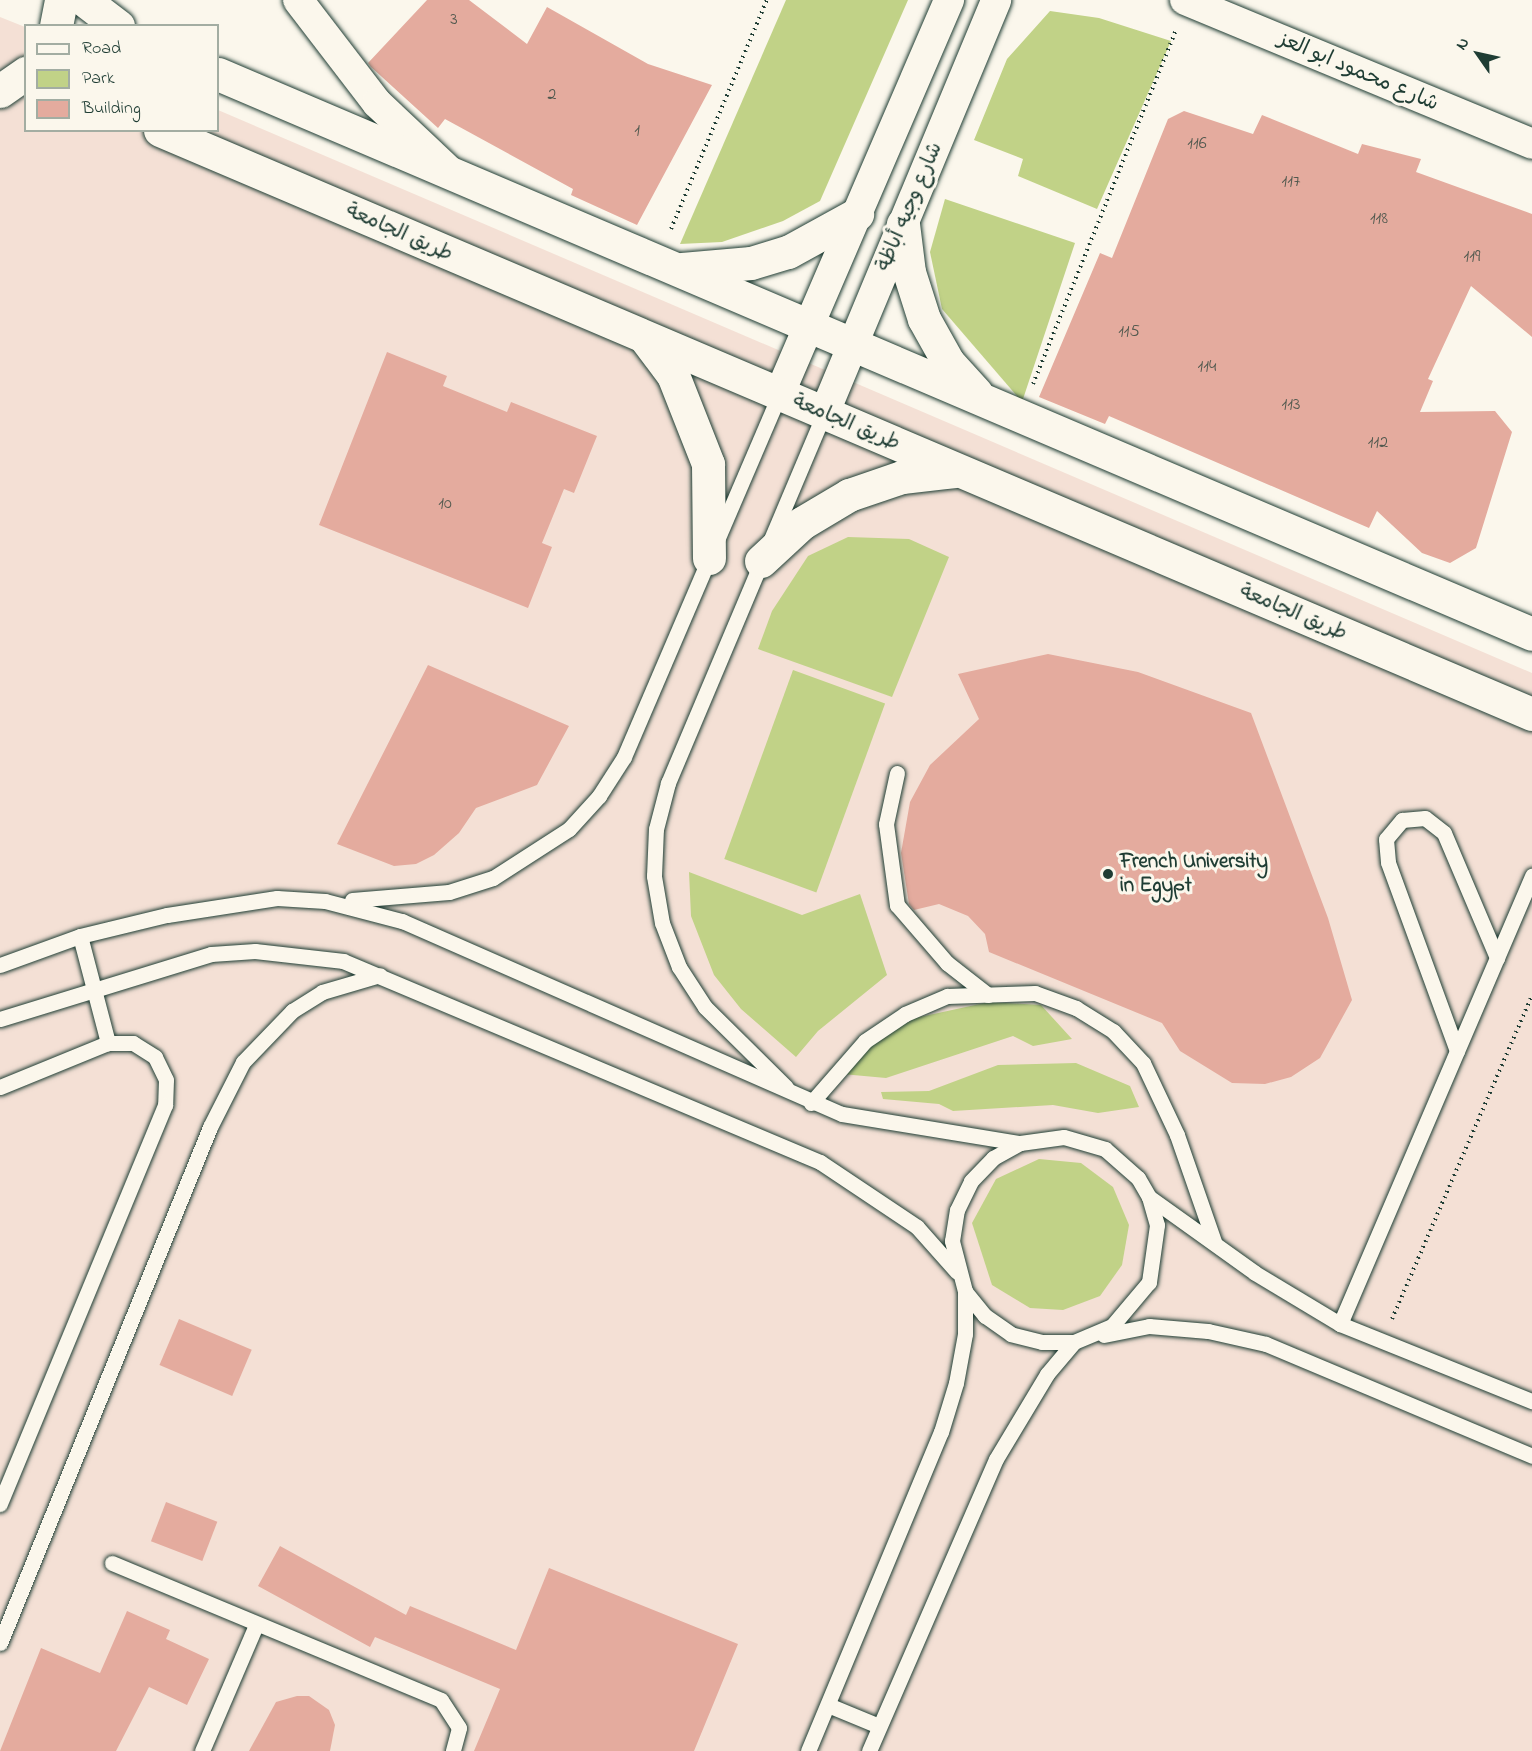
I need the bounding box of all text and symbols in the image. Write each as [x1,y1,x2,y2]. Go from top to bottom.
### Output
house number: 3 [450,9,458,31]
legend [24,24,219,132]
north arrow [1448,24,1508,84]
street label: شارع محمود ابو العز [1274,27,1442,117]
text: N [1450,33,1476,55]
text: Road [82,36,121,62]
text: Park [82,66,115,92]
house number: 2 [548,84,556,106]
text: Building [82,96,141,122]
house number: 1 [634,120,640,142]
house number: 116 [1187,133,1207,155]
street label: شارع وجيه أباظة [871,139,949,275]
house number: 117 [1282,171,1300,193]
street label: طريق الجامعة [342,198,456,268]
house number: 118 [1370,208,1388,230]
house number: 119 [1464,246,1480,268]
house number: 115 [1118,321,1140,343]
house number: 114 [1198,356,1216,378]
street label: طريق الجامعة [788,389,904,457]
house number: 113 [1282,394,1300,416]
house number: 112 [1368,432,1388,454]
house number: 10 [438,493,452,515]
street label: طريق الجامعة [1235,579,1351,647]
place label: French University in Egypt [1120,849,1268,899]
marker: French University in Egypt [1101,867,1115,881]

